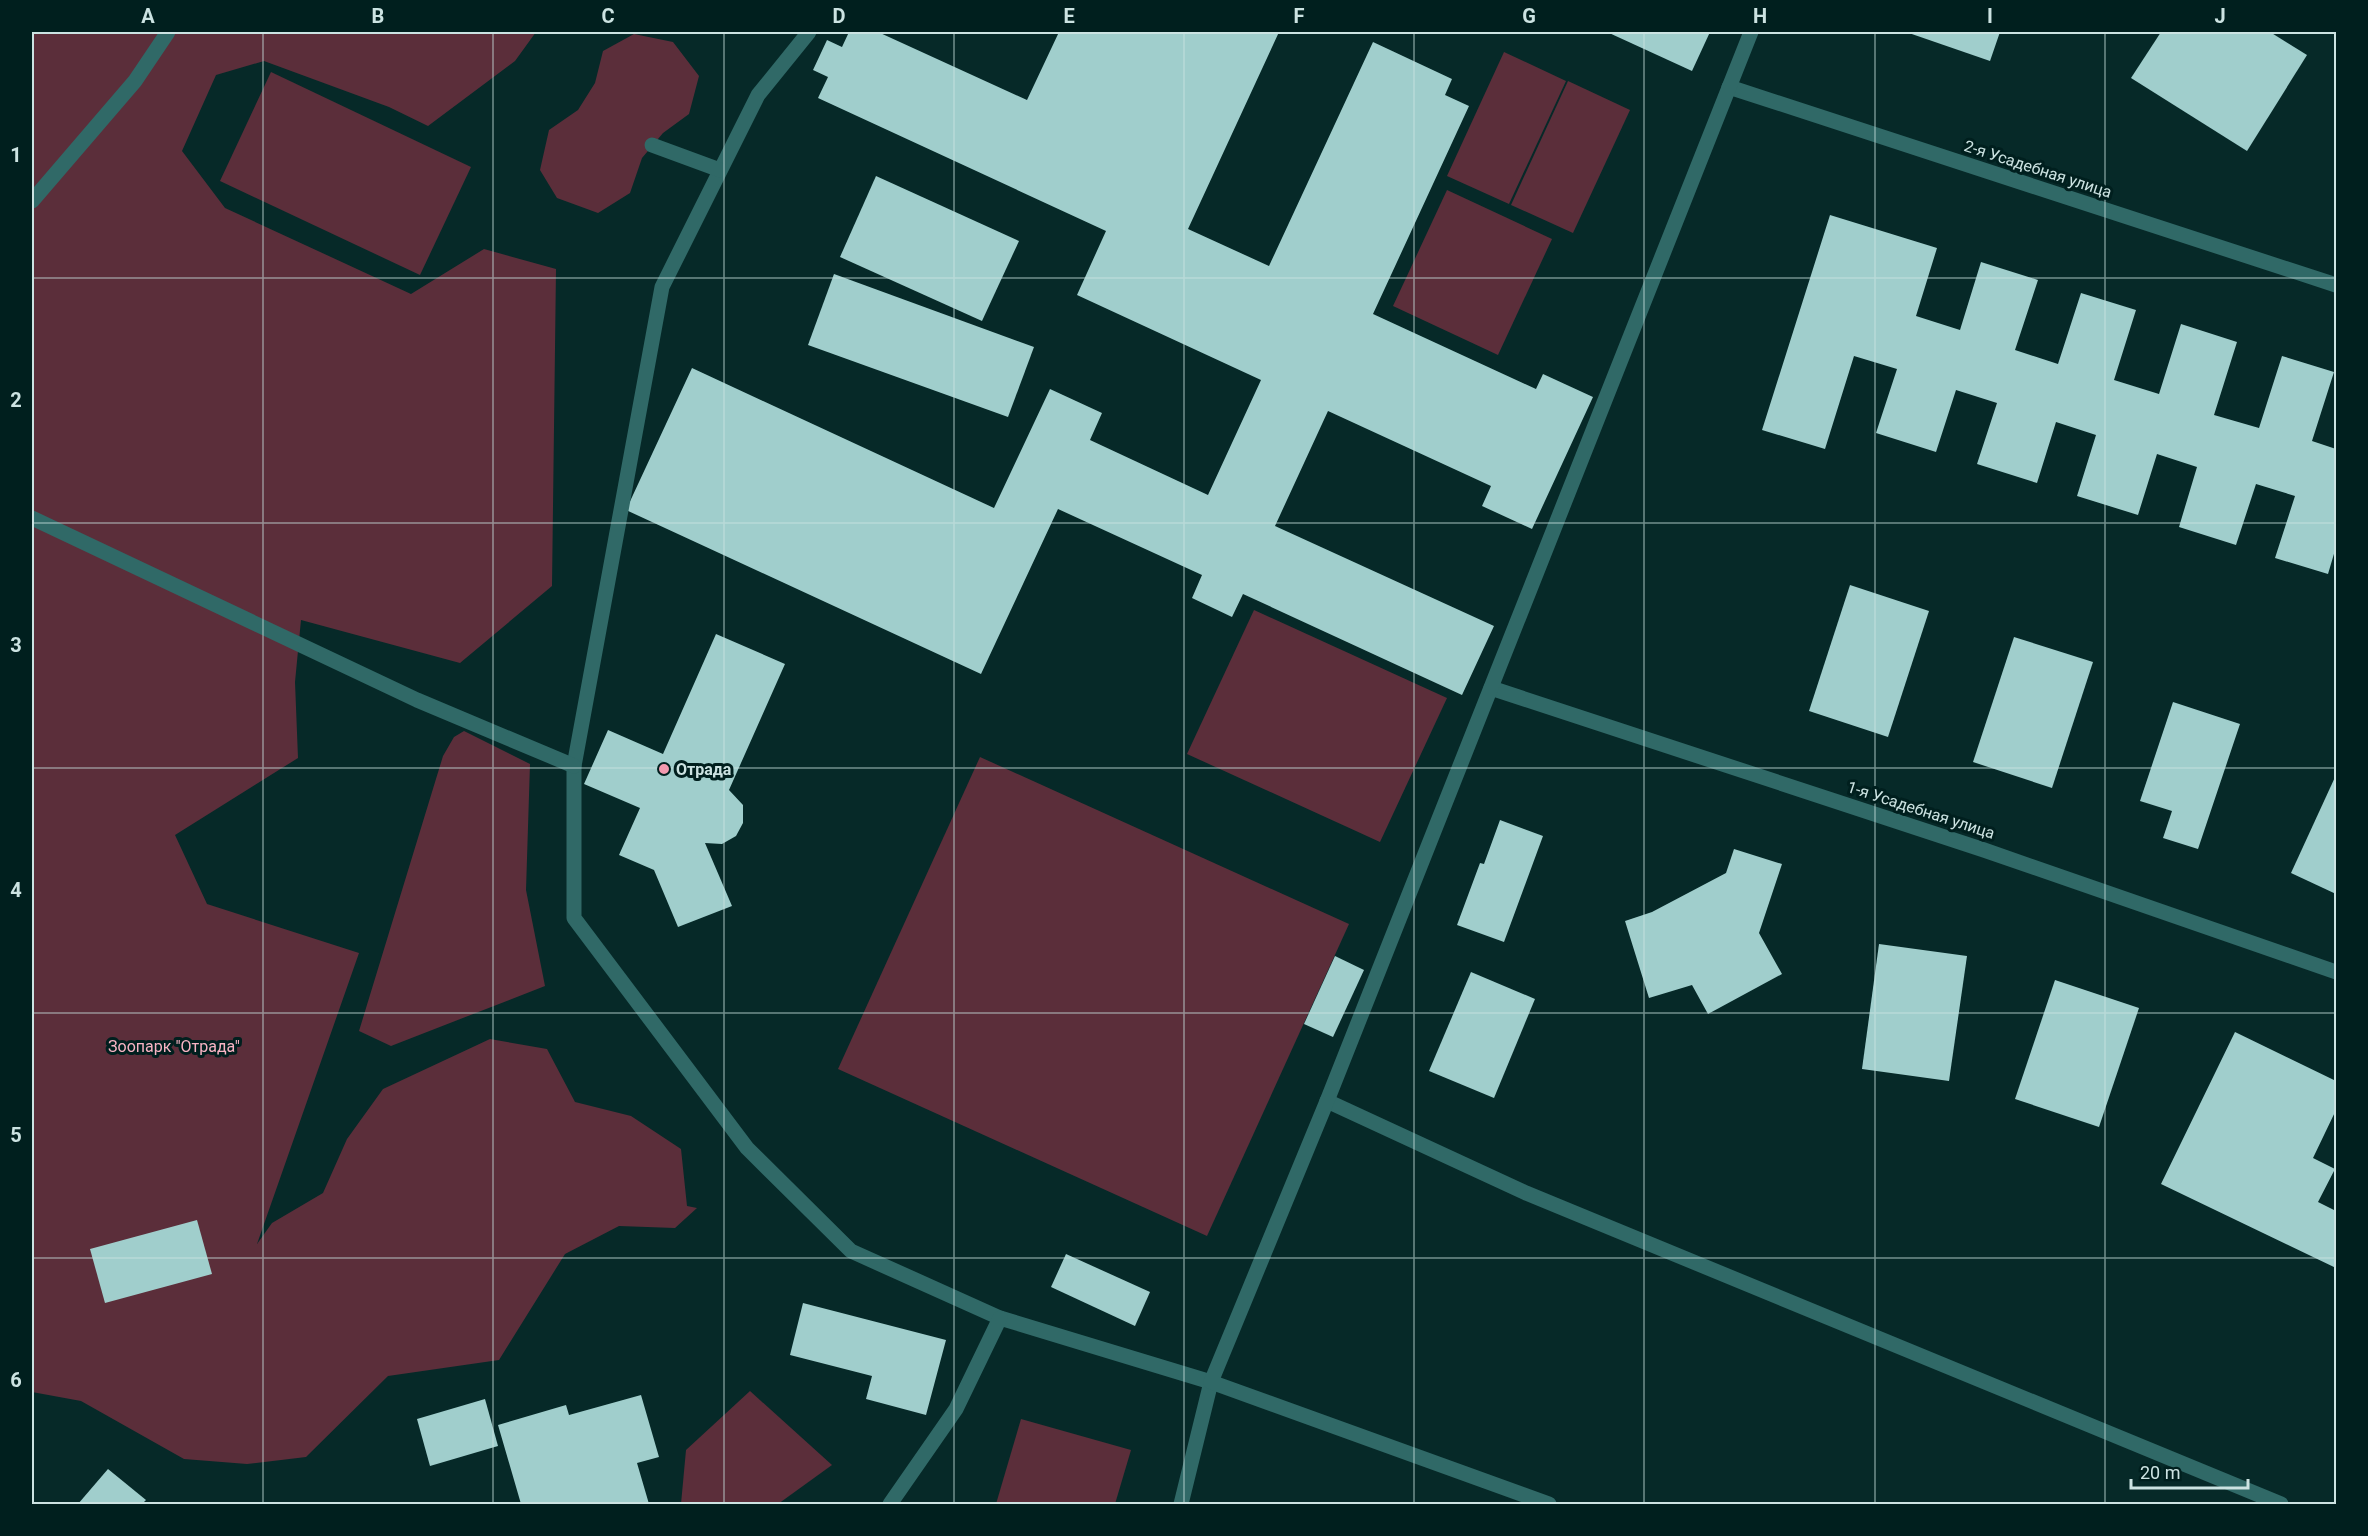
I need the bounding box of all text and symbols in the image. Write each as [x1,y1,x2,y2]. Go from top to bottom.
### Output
text: A [141,4,155,28]
text: B [372,4,384,28]
text: C [601,4,615,28]
text: D [833,4,846,28]
text: E [1063,4,1075,28]
text: F [1294,4,1305,28]
text: G [1522,4,1536,28]
text: H [1753,4,1767,28]
text: I [1987,4,1993,28]
text: J [2214,4,2226,28]
street label: 2-я Усадебная улица [1962,136,2114,202]
text: 1 [10,143,22,167]
text: 2 [10,388,22,412]
text: 3 [10,633,22,657]
place label: Отрада [676,760,732,779]
marker: Отрада [657,762,671,776]
street label: 1-я Усадебная улица [1845,777,1997,843]
text: 4 [10,878,22,902]
park label: Зоопарк "Отрада" [108,1037,240,1056]
text: 5 [10,1123,22,1147]
text: 6 [10,1368,22,1392]
scale bar [2131,1452,2248,1490]
text: 20 m [2140,1462,2180,1483]

